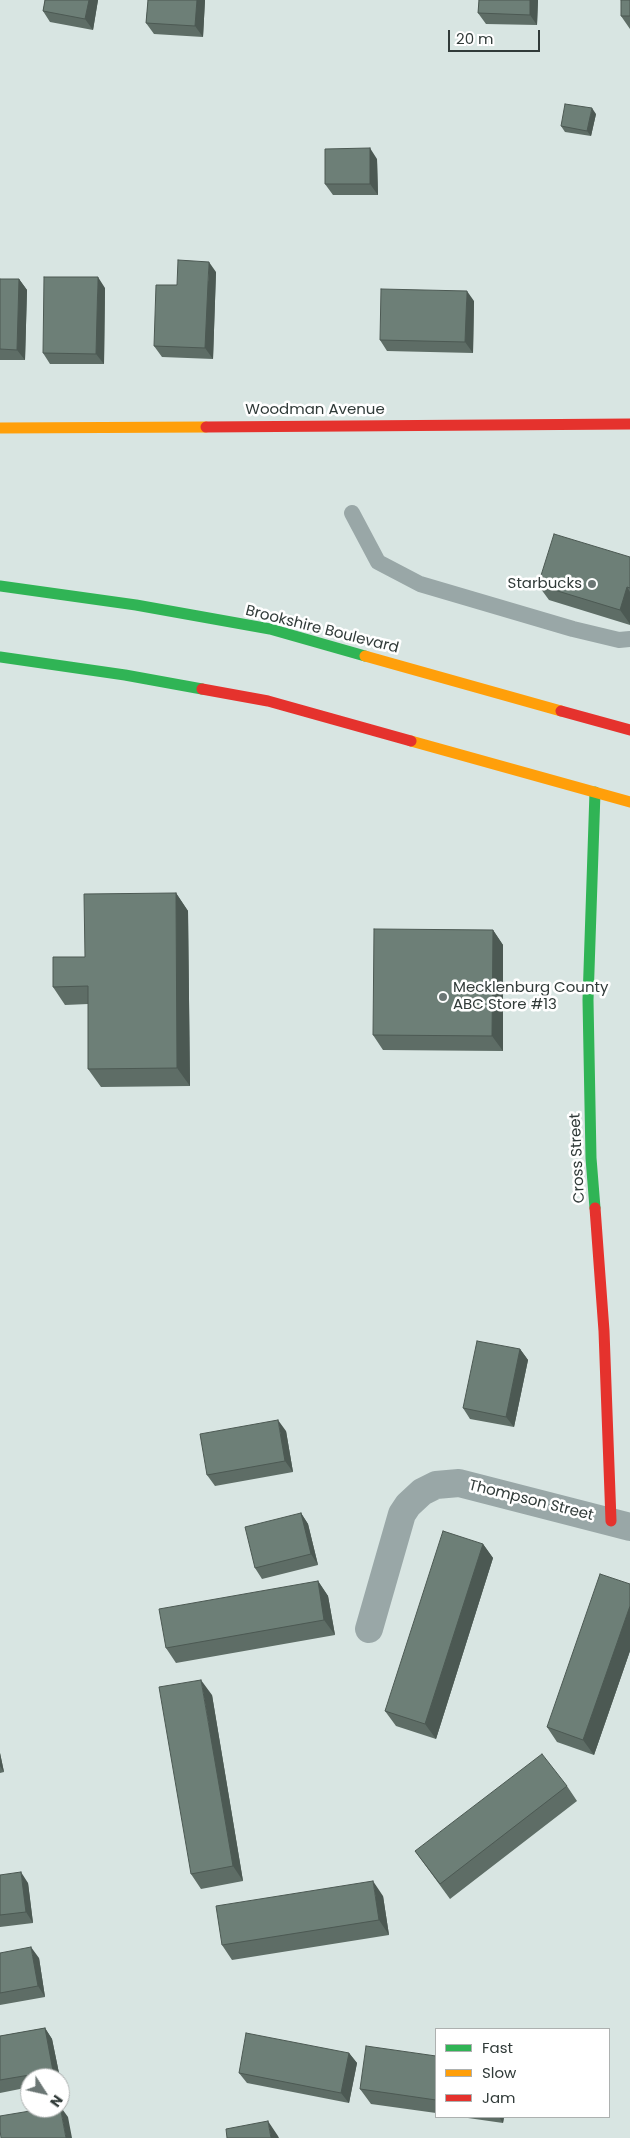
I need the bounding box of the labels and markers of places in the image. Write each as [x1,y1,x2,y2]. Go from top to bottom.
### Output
place label: Starbucks [508,575,582,593]
marker: Starbucks [586,578,598,590]
place label: Mecklenburg County ABC Store #13 [453,979,608,1014]
marker: Mecklenburg County ABC Store #13 [437,991,449,1003]

